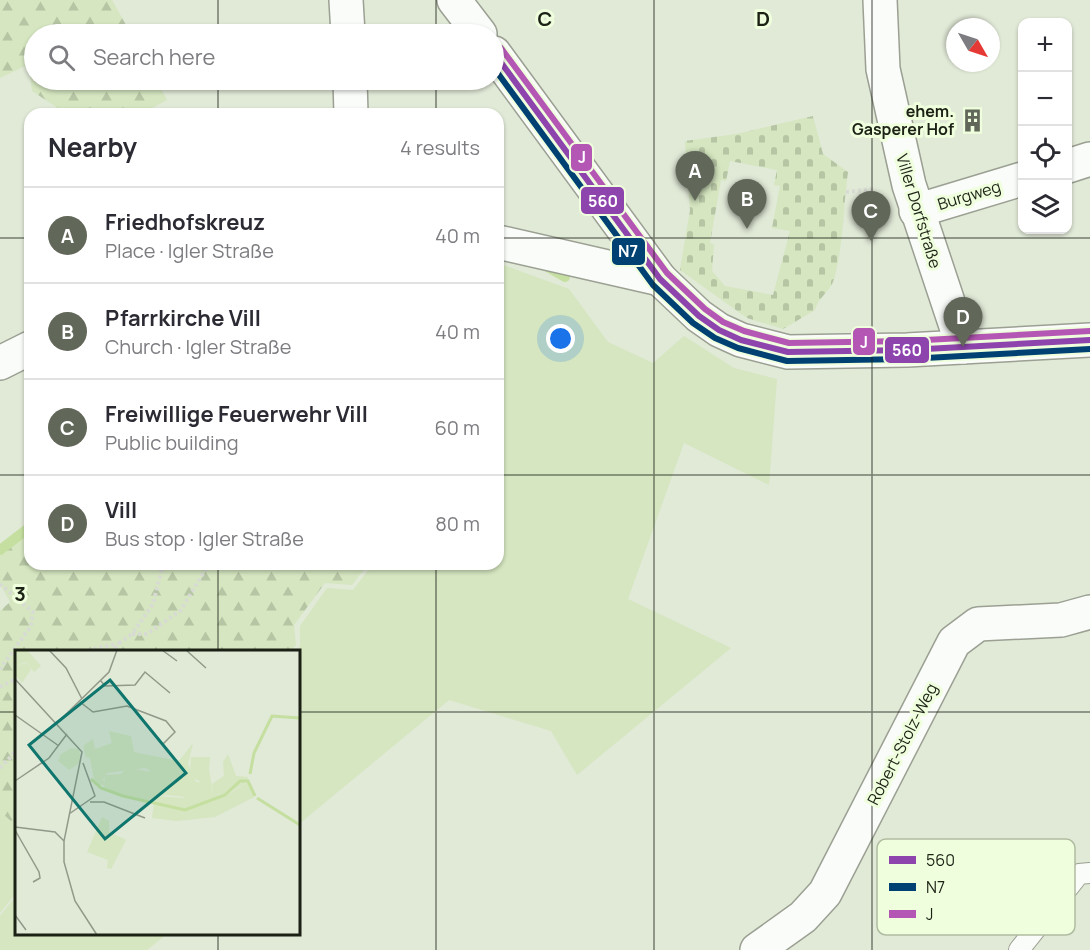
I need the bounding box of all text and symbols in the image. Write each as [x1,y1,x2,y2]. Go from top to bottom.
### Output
text: C [538,5,552,32]
text: D [756,5,770,32]
north arrow [946,18,1000,72]
map controls [1018,18,1072,234]
button: + [1018,18,1072,72]
search box [24,24,504,90]
icon: search [45,41,78,74]
text: Search here [93,42,215,72]
button: − [1018,72,1072,126]
place label: ehem. Gasperer Hof [852,100,954,140]
building icon: ehem. Gasperer Hof [959,107,985,133]
button: locate [1018,126,1072,180]
text: Nearby [48,129,137,165]
text: 4 results [400,134,480,161]
line badge: J [570,143,593,172]
text: J [578,146,586,168]
street label: Viller Dorfstraße [891,151,947,271]
pin: A [676,152,714,201]
street label: Burgweg [935,175,1003,215]
pin: B [728,180,766,229]
button: layers [1018,180,1072,234]
line badge: 560 [580,186,625,215]
text: 560 [588,190,618,212]
pin: C [852,192,890,241]
text: Friedhofskreuz [105,207,265,237]
text: A [61,222,74,249]
text: 40 m [435,222,480,249]
text: Place · Igler Straße [105,237,274,264]
line badge: N7 [611,237,646,266]
text: N7 [618,240,638,262]
pin: D [944,298,982,347]
text: Pfarrkirche Vill [105,303,261,333]
text: B [61,318,74,345]
text: 40 m [435,318,480,345]
your location [546,324,575,353]
line badge: J [852,327,876,356]
text: J [860,331,868,353]
text: Church · Igler Straße [105,333,292,360]
line badge: 560 [884,336,930,364]
text: 560 [892,339,922,361]
text: Freiwillige Feuerwehr Vill [105,399,368,429]
text: C [60,414,75,441]
text: 60 m [434,414,480,441]
text: Public building [105,429,239,456]
text: Vill [105,495,137,525]
text: D [60,510,75,537]
text: 80 m [435,510,480,537]
text: Bus stop · Igler Straße [105,525,304,552]
text: 3 [14,580,26,607]
inset map [15,650,300,935]
street label: Robert-Stolz-Weg [862,679,942,809]
legend [877,839,1075,935]
text: 560 [926,849,955,871]
text: N7 [926,876,945,898]
text: J [926,903,933,925]

